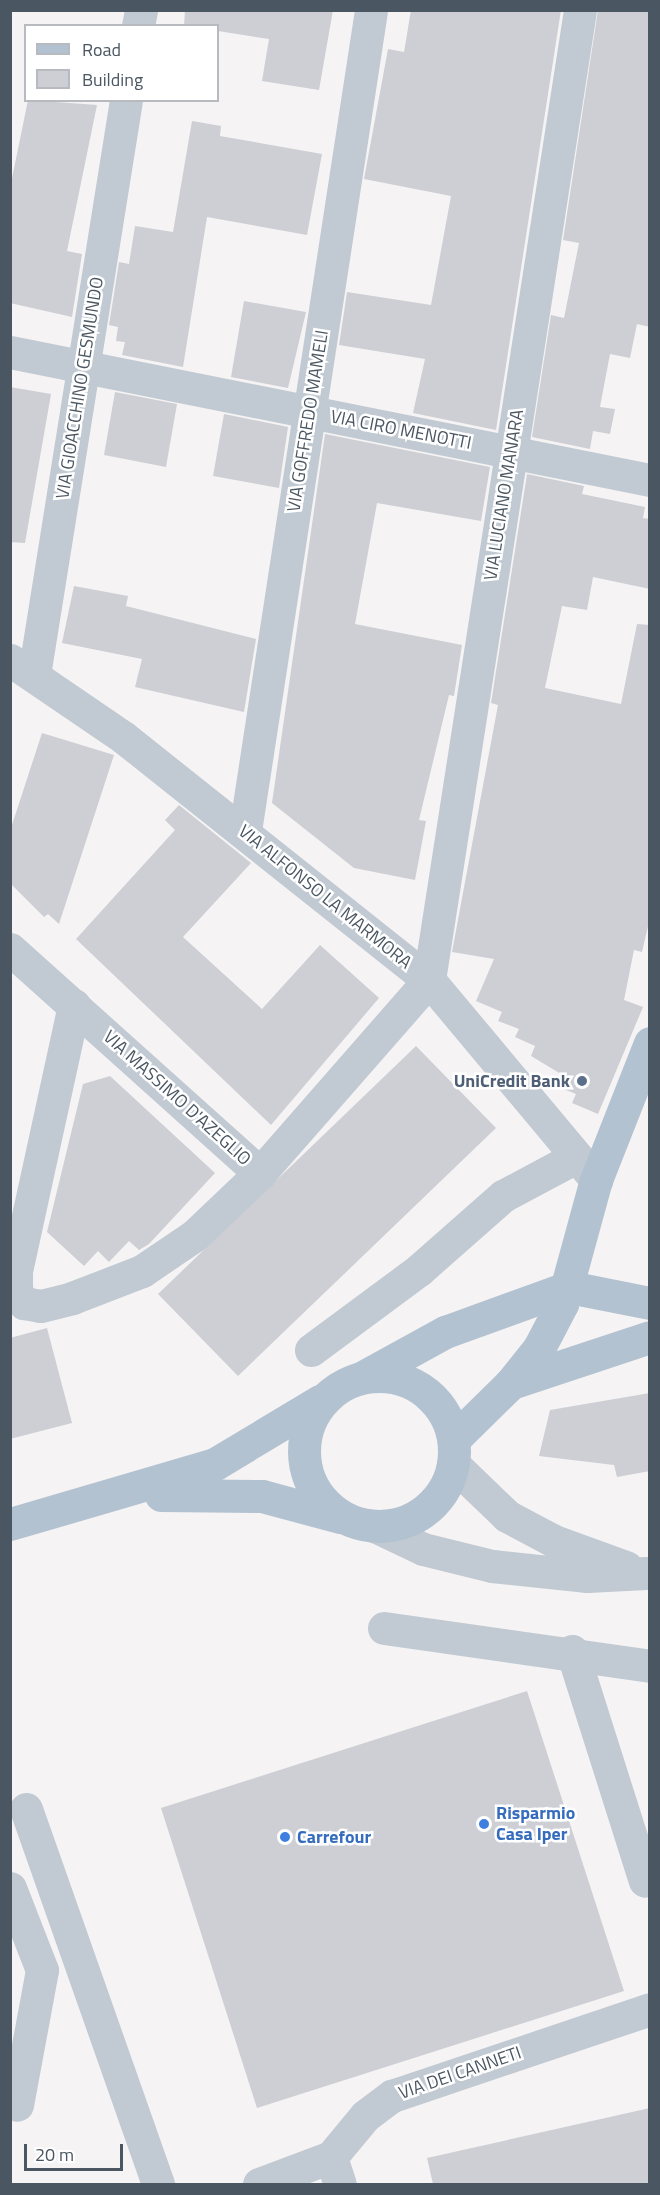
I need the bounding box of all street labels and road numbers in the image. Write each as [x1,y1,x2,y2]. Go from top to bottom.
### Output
street label: VIA GIOACCHINO GESMUNDO [52,275,108,501]
street label: VIA GOFFREDO MAMELI [283,328,333,514]
street label: VIA CIRO MENOTTI [329,406,473,454]
street label: VIA LUCIANO MANARA [480,408,528,582]
street label: VIA ALFONSO LA MARMORA [234,820,416,974]
street label: VIA MASSIMO D'AZEGLIO [99,1026,255,1170]
street label: VIA DEI CANNETI [396,2042,524,2104]

